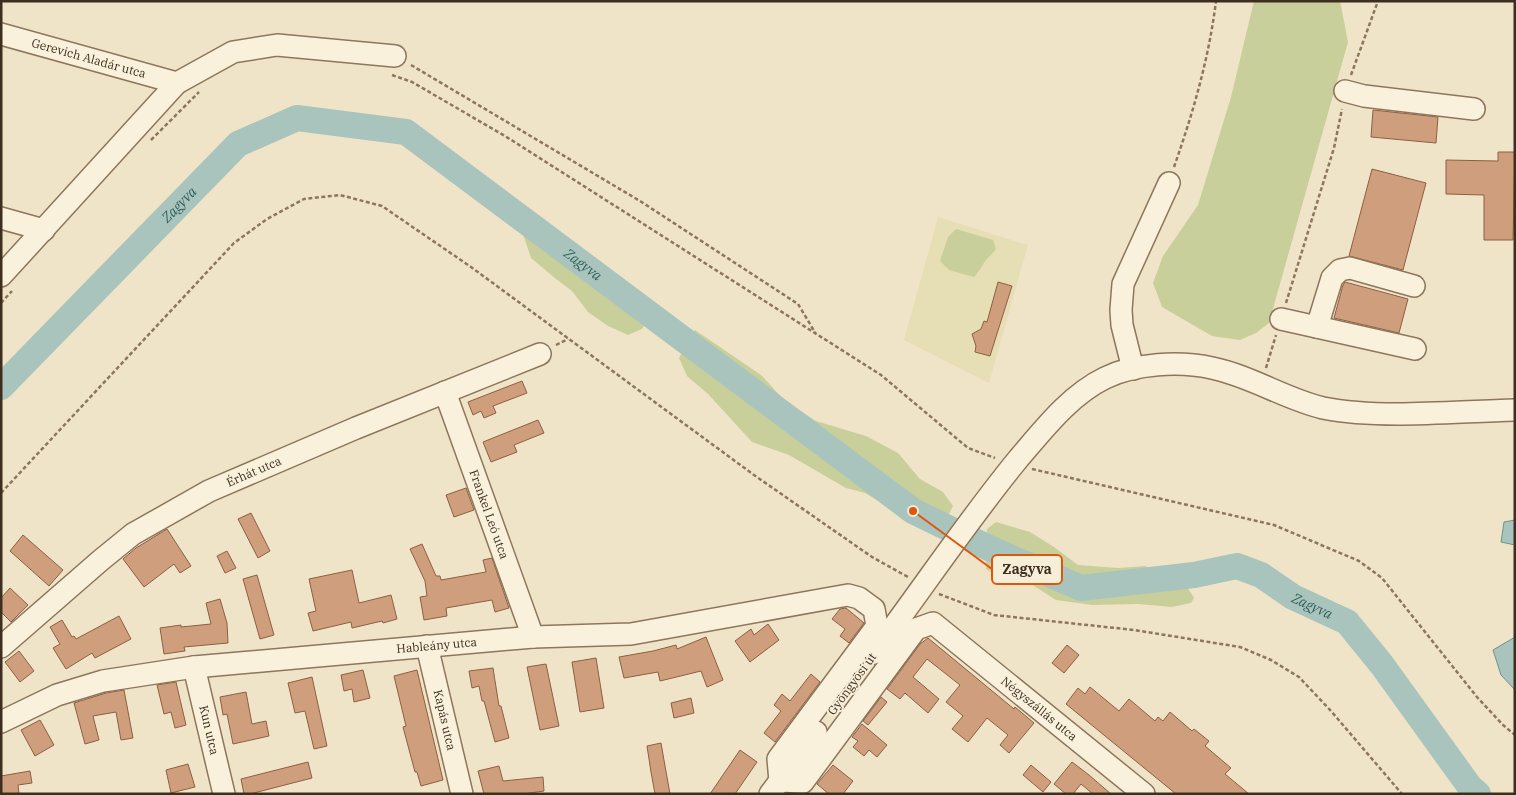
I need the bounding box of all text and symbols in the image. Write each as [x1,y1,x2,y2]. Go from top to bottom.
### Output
street label: Gerevich Aladár utca [30,35,148,81]
water label: Zagyva [157,183,201,227]
water label: Zagyva [560,244,606,285]
street label: Érhát utca [224,453,284,490]
street label: Frankel Leó utca [466,467,513,561]
callout: Zagyva [992,555,1062,584]
text: Zagyva [1002,560,1052,578]
water label: Zagyva [1288,588,1336,623]
street label: Hableány utca [396,634,478,656]
street label: Gyöngyösi út [824,650,879,718]
street label: Négyszállás utca [998,673,1081,744]
street label: Kapás utca [431,688,460,752]
street label: Kun utca [196,704,223,757]

